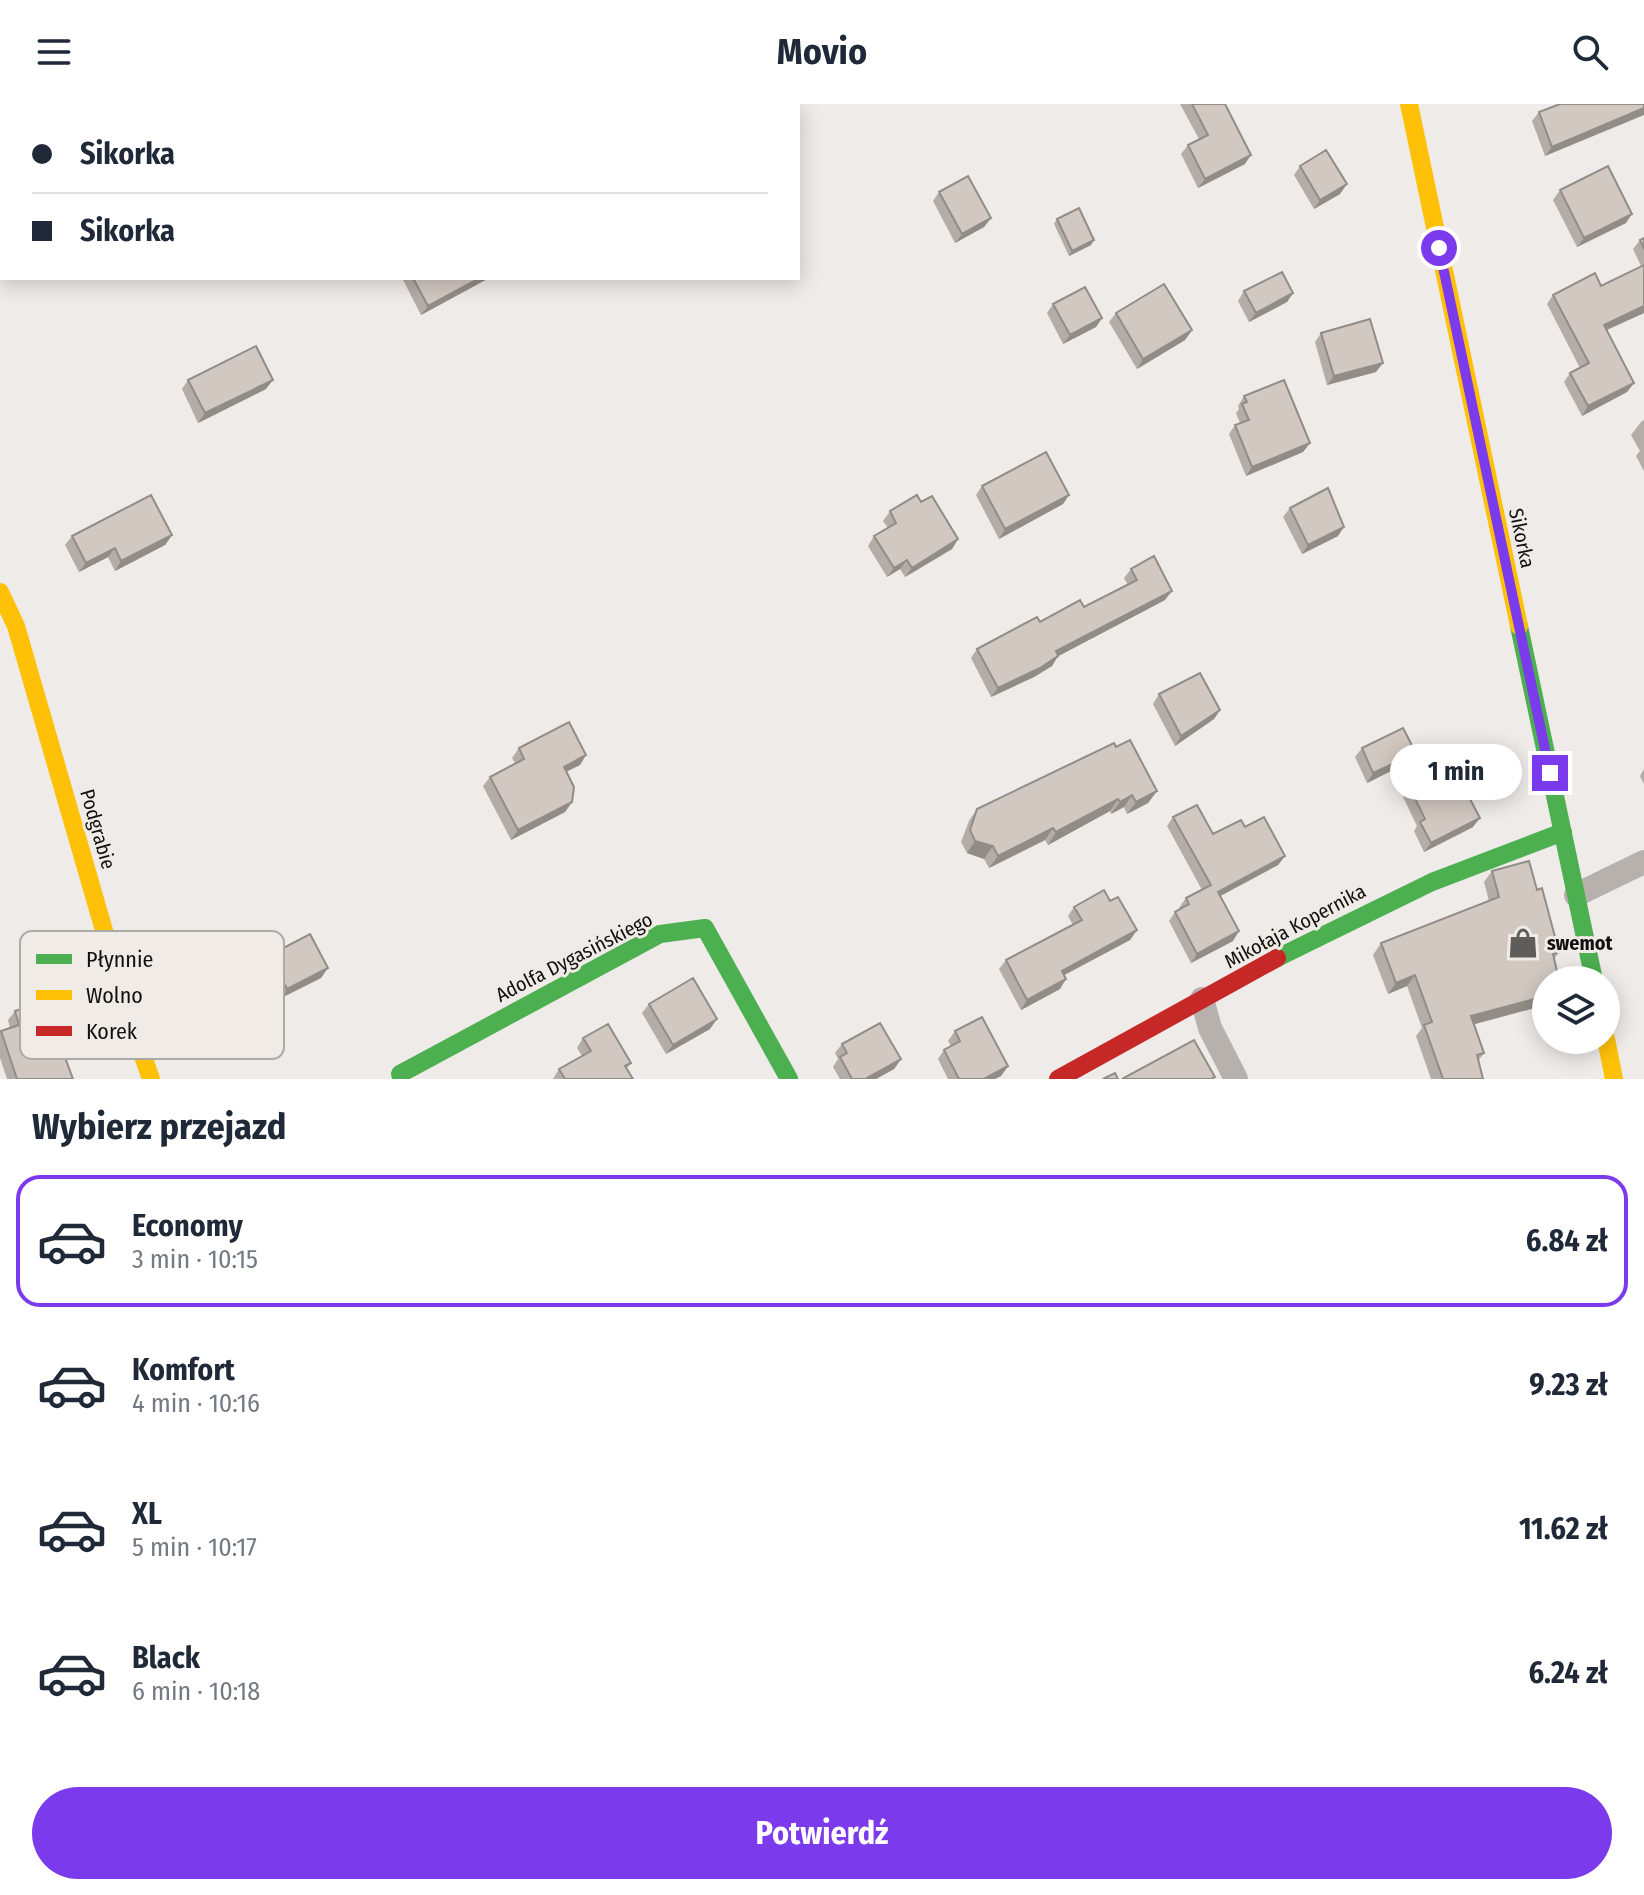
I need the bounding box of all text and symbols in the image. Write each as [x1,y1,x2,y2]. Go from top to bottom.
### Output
icon: menu [32,30,76,74]
text: Movio [777,30,867,74]
icon: search [1568,30,1612,74]
text: Sikorka [80,136,175,172]
text: Sikorka [80,213,175,249]
route start [1421,230,1457,266]
street label: Sikorka [1504,506,1540,570]
callout: 1 min [1390,745,1522,801]
route end [1532,755,1568,791]
text: 1 min [1428,756,1484,787]
street label: Podgrabie [75,786,121,872]
street label: Mikołaja Kopernika [1220,879,1370,973]
street label: Adolfa Dygasińskiego [492,907,656,1007]
shop icon: swemot [1506,926,1540,960]
legend [20,931,284,1059]
place label: swemot [1547,931,1613,955]
text: Płynnie [86,946,153,973]
map controls [1532,966,1620,1054]
button: layers [1532,966,1620,1054]
text: Wolno [86,982,143,1009]
text: Korek [86,1018,138,1045]
text: Wybierz przejazd [32,1105,286,1149]
icon: car [36,1205,108,1277]
text: Economy [132,1208,243,1244]
text: 6.84 zł [1526,1223,1608,1259]
text: 3 min · 10:15 [132,1244,258,1275]
icon: car [36,1349,108,1421]
text: Komfort [132,1352,235,1388]
text: 9.23 zł [1529,1367,1608,1403]
text: 4 min · 10:16 [132,1388,260,1419]
icon: car [36,1493,108,1565]
text: XL [132,1496,162,1532]
text: 11.62 zł [1519,1511,1608,1547]
text: 5 min · 10:17 [132,1532,257,1563]
icon: car [36,1637,108,1709]
text: Black [132,1640,200,1676]
text: 6.24 zł [1528,1655,1608,1691]
text: 6 min · 10:18 [132,1676,260,1707]
button: Potwierdź [32,1787,1612,1879]

